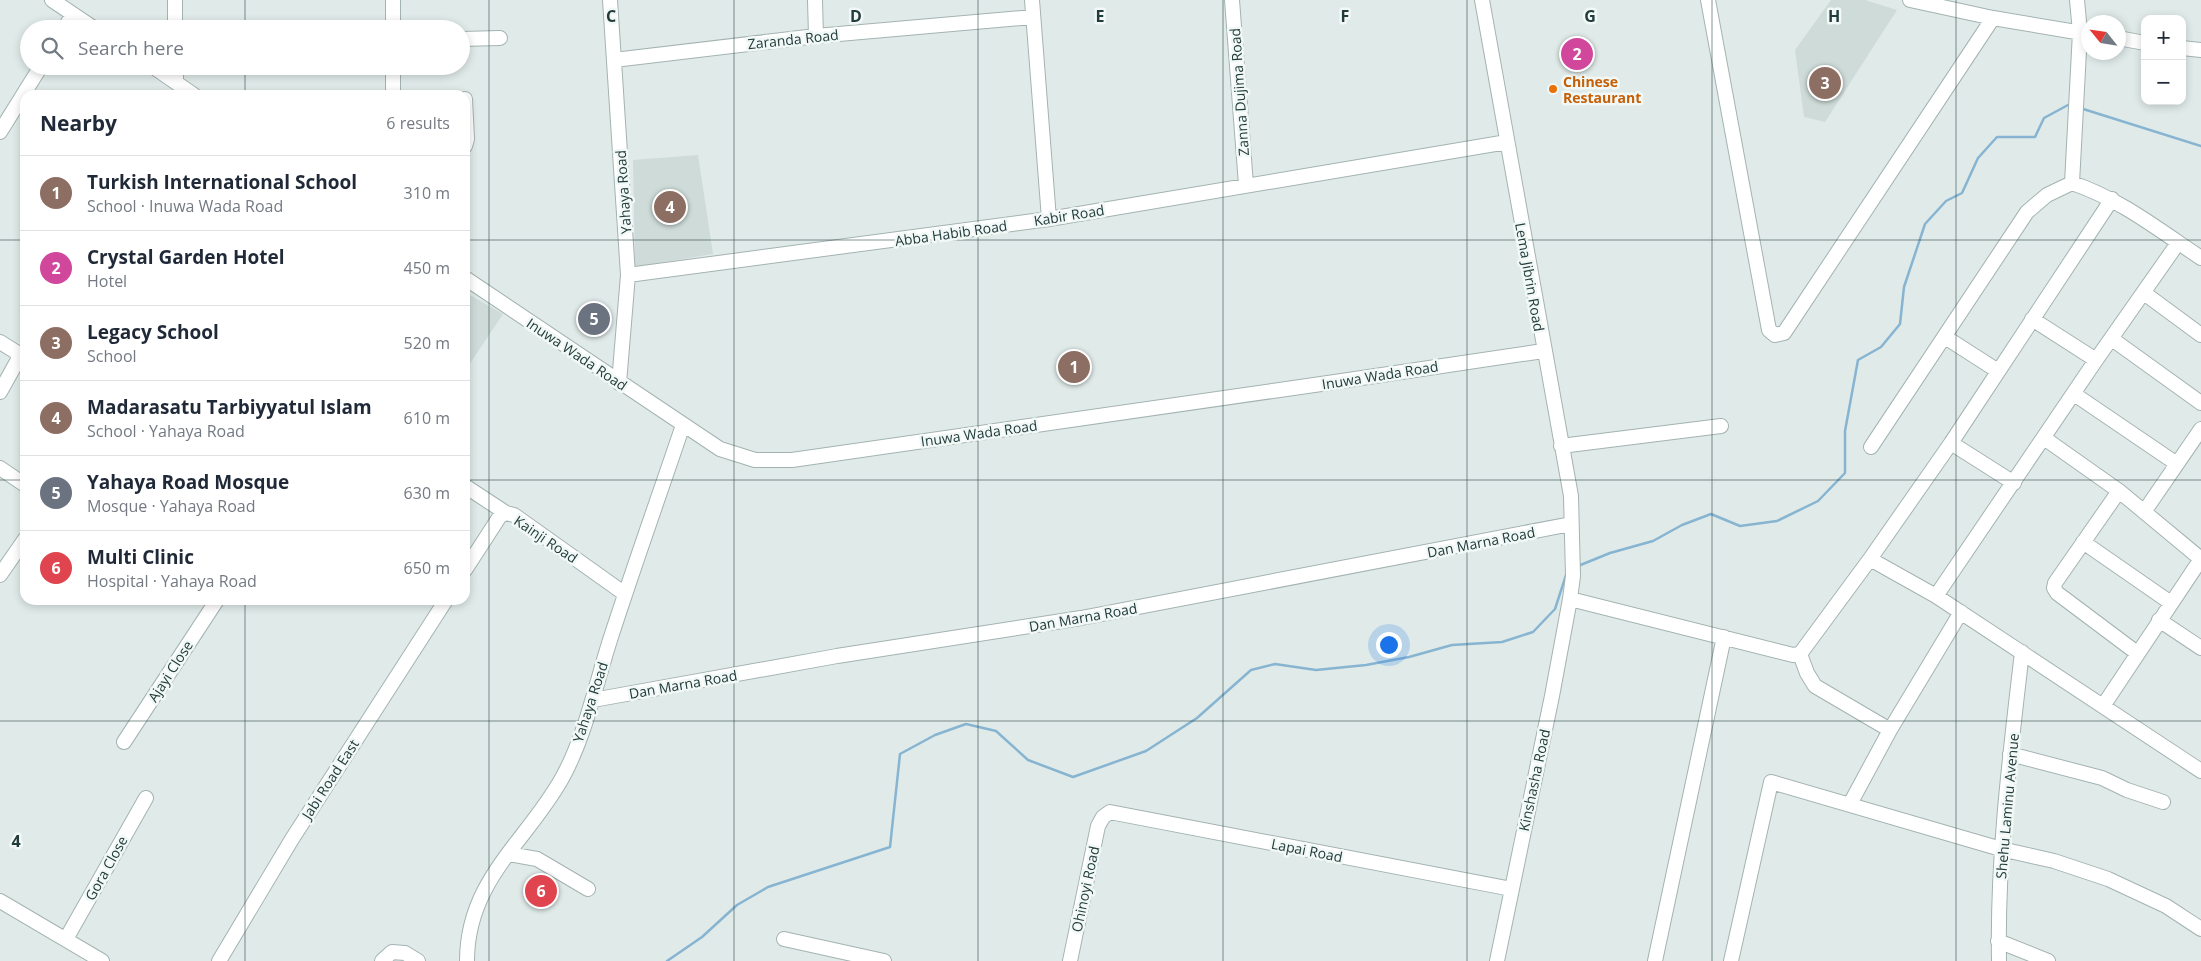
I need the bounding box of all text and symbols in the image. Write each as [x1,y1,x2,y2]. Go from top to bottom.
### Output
text: C [606,5,616,27]
text: D [850,5,862,27]
text: E [1096,5,1105,27]
text: F [1341,5,1349,27]
text: G [1584,5,1596,27]
text: H [1828,5,1840,27]
north arrow [2081,15,2126,60]
map controls [2141,15,2186,105]
button: + [2141,15,2186,60]
search box [20,20,470,75]
street label: Zaranda Road [747,25,839,53]
street label: Zanna Dujima Road [1225,28,1253,156]
icon: search [38,34,66,62]
text: Search here [78,35,184,61]
pin: 2 [1561,35,1593,73]
button: − [2141,60,2186,105]
pin: 3 [1809,64,1841,102]
place label: Chinese Restaurant [1563,72,1641,107]
marker: Chinese Restaurant [1547,83,1559,95]
text: Nearby [40,109,117,137]
text: 6 results [386,112,450,134]
street label: Yahaya Road [611,150,635,234]
text: Turkish International School [87,169,357,195]
text: 1 [51,182,61,204]
text: 310 m [404,182,450,204]
pin: 4 [654,188,686,226]
text: School · Inuwa Wada Road [87,195,283,217]
street label: Kabir Road [1032,200,1106,230]
street label: Abba Habib Road [894,216,1008,250]
street label: Lema Jibrin Road [1511,221,1549,333]
text: Crystal Garden Hotel [87,244,285,270]
text: 2 [51,257,61,279]
text: 450 m [404,257,450,279]
text: Hotel [87,270,127,292]
pin: 5 [578,300,610,338]
street label: Inuwa Wada Road [523,313,631,395]
text: Legacy School [87,319,219,345]
text: 3 [51,332,61,354]
text: 520 m [404,332,450,354]
text: School [87,345,137,367]
pin: 1 [1058,348,1090,386]
street label: Inuwa Wada Road [1321,356,1439,394]
text: Madarasatu Tarbiyyatul Islam [87,394,372,420]
text: 4 [51,407,61,429]
text: 610 m [404,407,450,429]
street label: Inuwa Wada Road [920,415,1038,451]
text: School · Yahaya Road [87,420,245,442]
text: Yahaya Road Mosque [87,469,289,495]
text: 5 [51,482,61,504]
text: 630 m [404,482,450,504]
text: Mosque · Yahaya Road [87,495,256,517]
street label: Kainji Road [511,511,581,567]
street label: Dan Marna Road [1425,522,1537,562]
text: Multi Clinic [87,544,194,570]
text: 6 [51,557,61,579]
text: 650 m [404,557,450,579]
text: Hospital · Yahaya Road [87,570,257,592]
street label: Dan Marna Road [1027,598,1139,636]
your location [1376,632,1402,658]
street label: Ajayi Close [143,637,197,705]
street label: Yahaya Road [568,659,612,745]
street label: Dan Marna Road [627,665,739,703]
street label: Kinshasha Road [1514,727,1554,833]
street label: Shehu Laminu Avenue [1991,732,2023,880]
street label: Jabi Road East [296,735,363,824]
text: 4 [11,830,21,852]
street label: Gora Close [80,832,132,904]
street label: Lapai Road [1270,834,1344,866]
street label: Ohinoyi Road [1067,844,1103,934]
pin: 6 [525,872,557,910]

